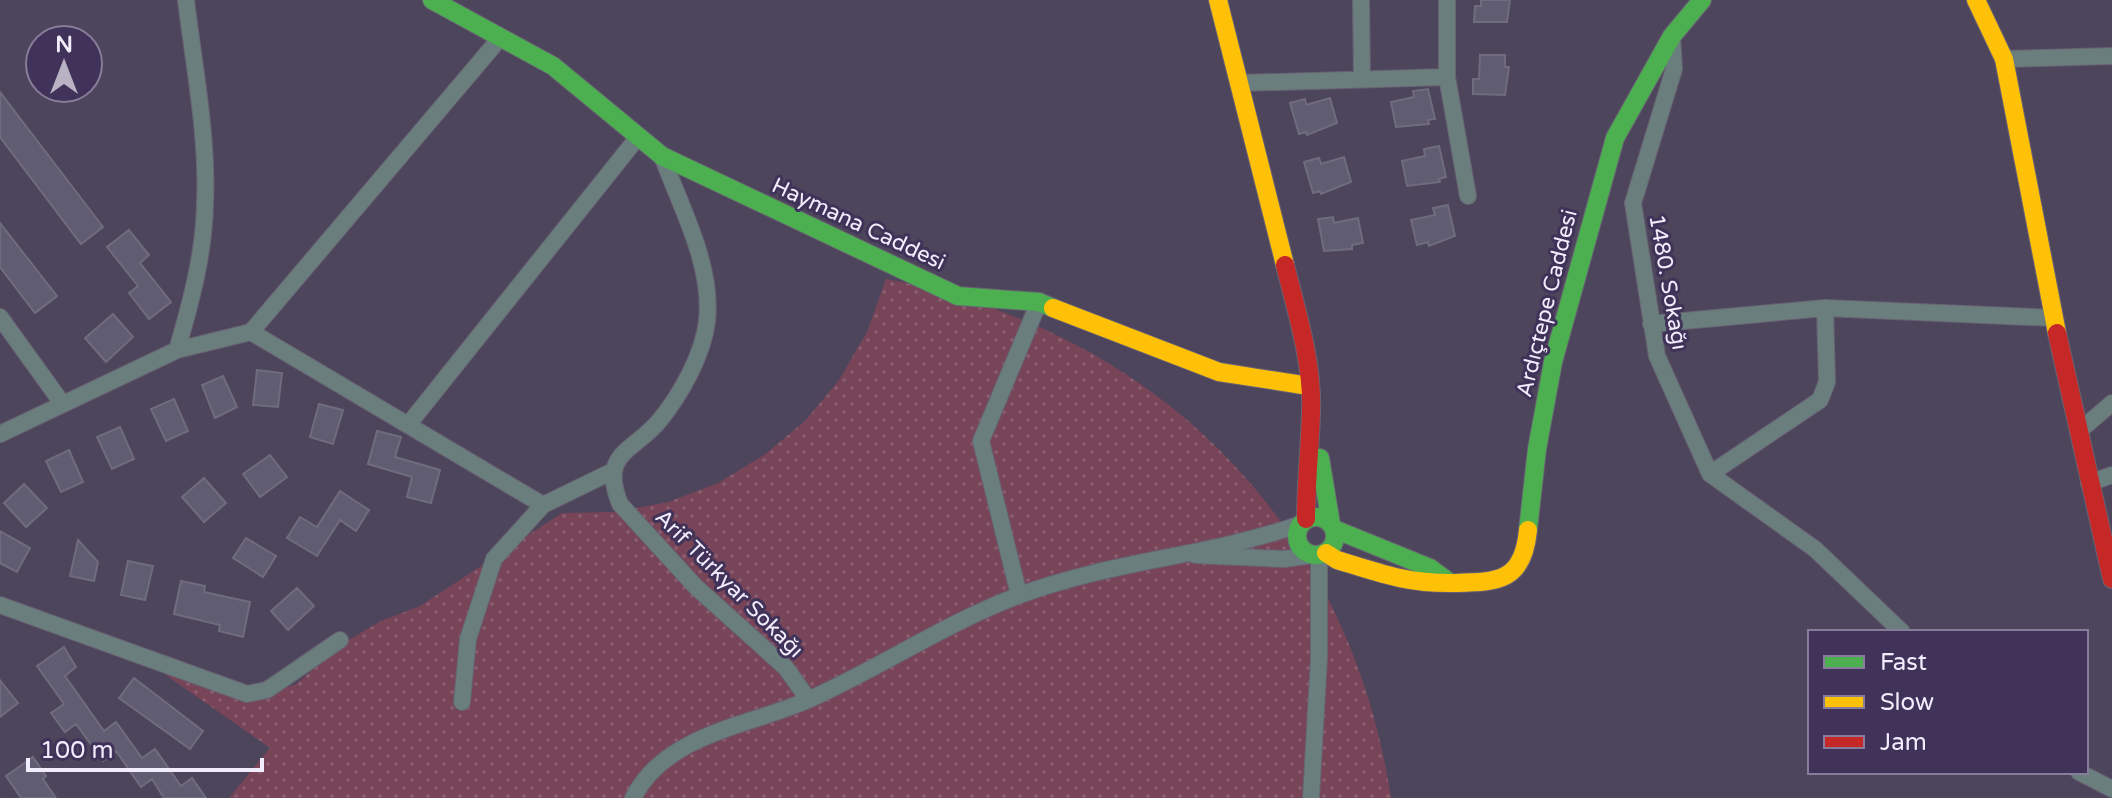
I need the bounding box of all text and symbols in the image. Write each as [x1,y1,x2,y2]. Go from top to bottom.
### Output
north arrow [24,24,104,104]
text: N [55,32,73,58]
street label: Haymana Caddesi [768,172,950,276]
street label: Ardıçtepe Caddesi [1511,207,1583,400]
street label: 1480. Sokağı [1643,212,1693,352]
street label: Arif Türkyar Sokağı [650,504,809,663]
legend [1808,630,2088,774]
text: Fast [1880,648,1927,677]
text: Slow [1880,688,1934,717]
scale bar [28,722,262,772]
text: Jam [1880,728,1927,757]
text: 100 m [40,736,114,765]

